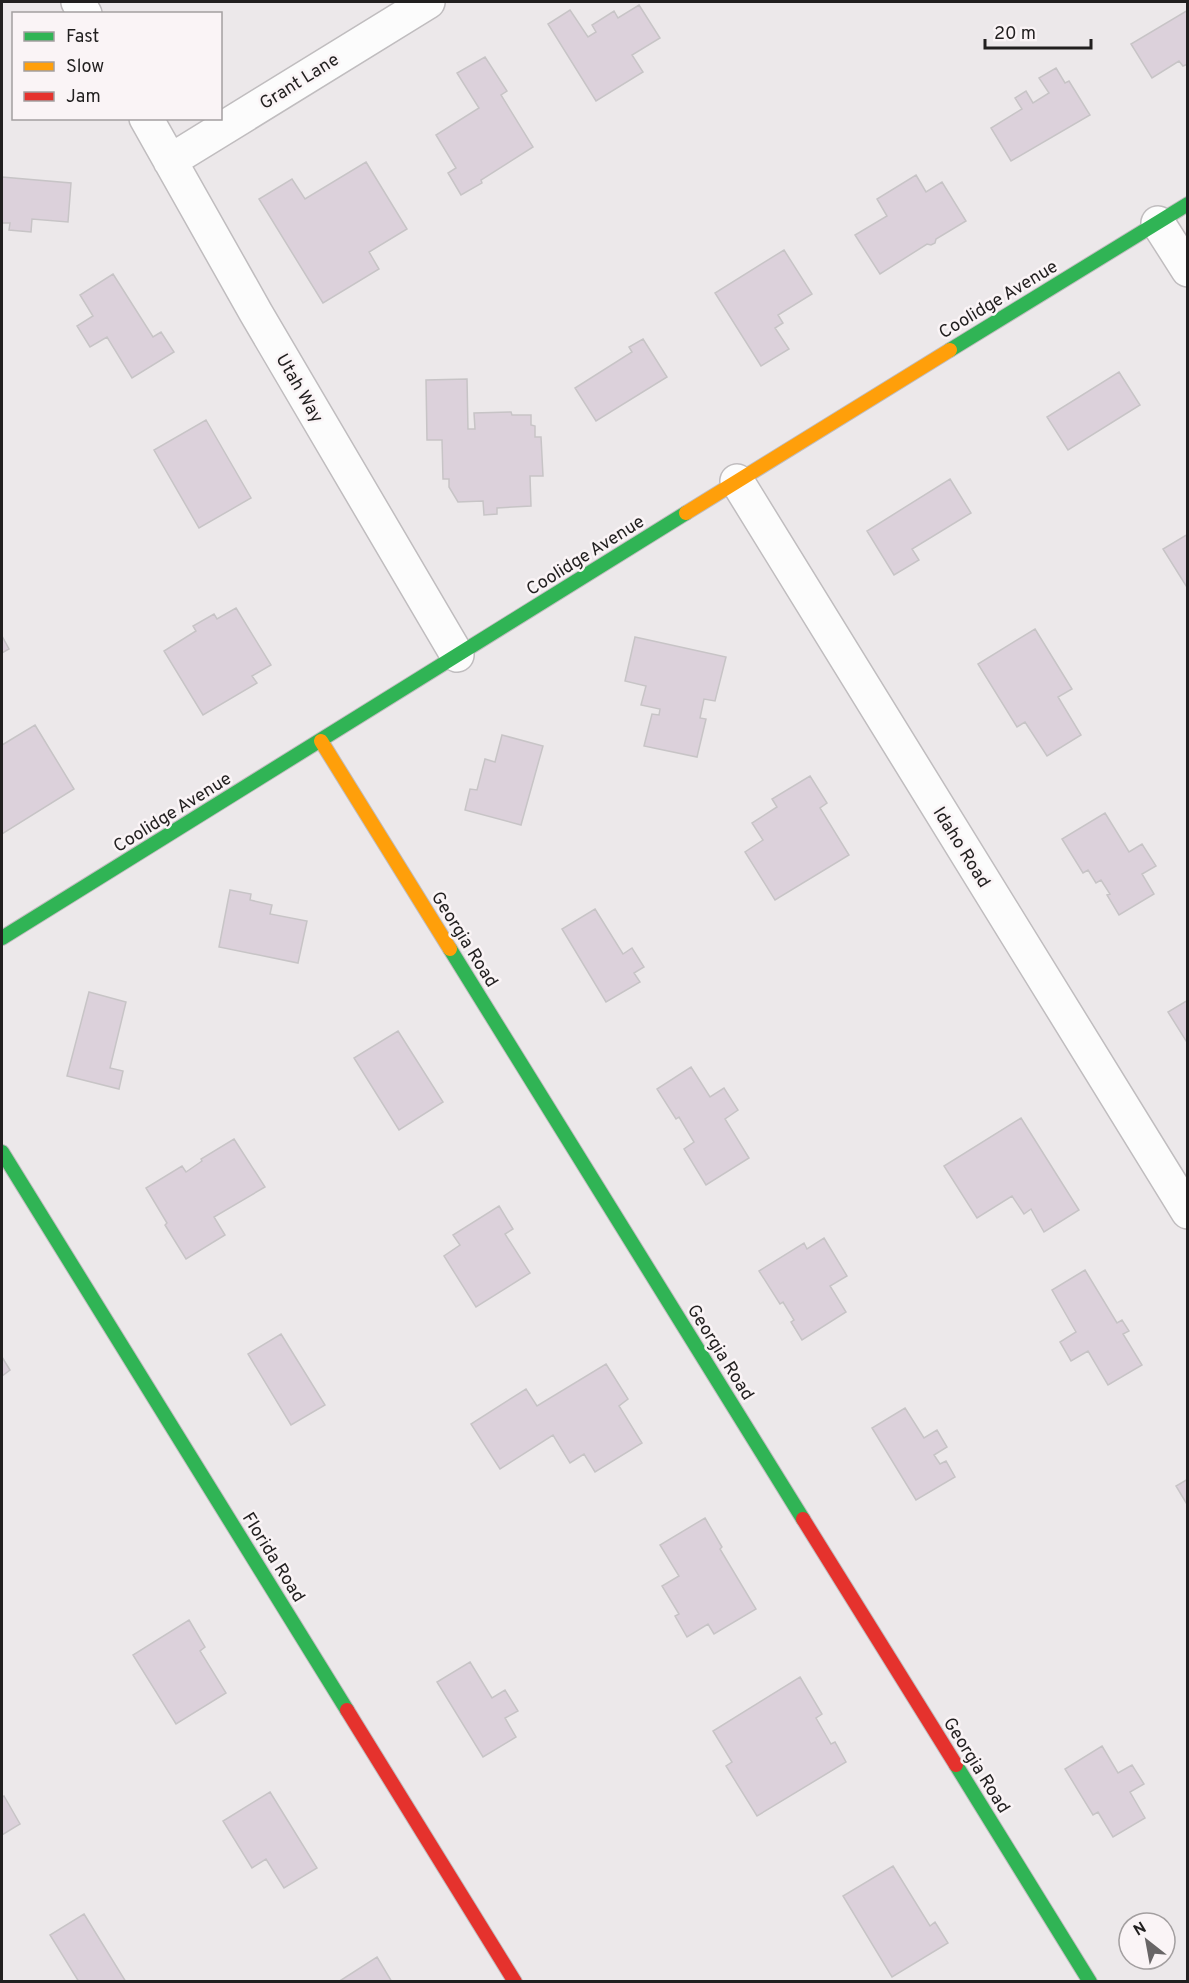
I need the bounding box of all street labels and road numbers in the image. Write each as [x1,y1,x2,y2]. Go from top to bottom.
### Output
street label: Grant Lane [256,49,344,116]
street label: Coolidge Avenue [935,256,1063,345]
street label: Utah Way [270,350,328,427]
street label: Coolidge Avenue [522,511,649,602]
street label: Coolidge Avenue [109,768,236,859]
street label: Idaho Road [927,803,995,893]
street label: Georgia Road [425,887,502,992]
street label: Georgia Road [681,1300,758,1405]
street label: Florida Road [236,1509,309,1607]
street label: Georgia Road [937,1713,1014,1818]

